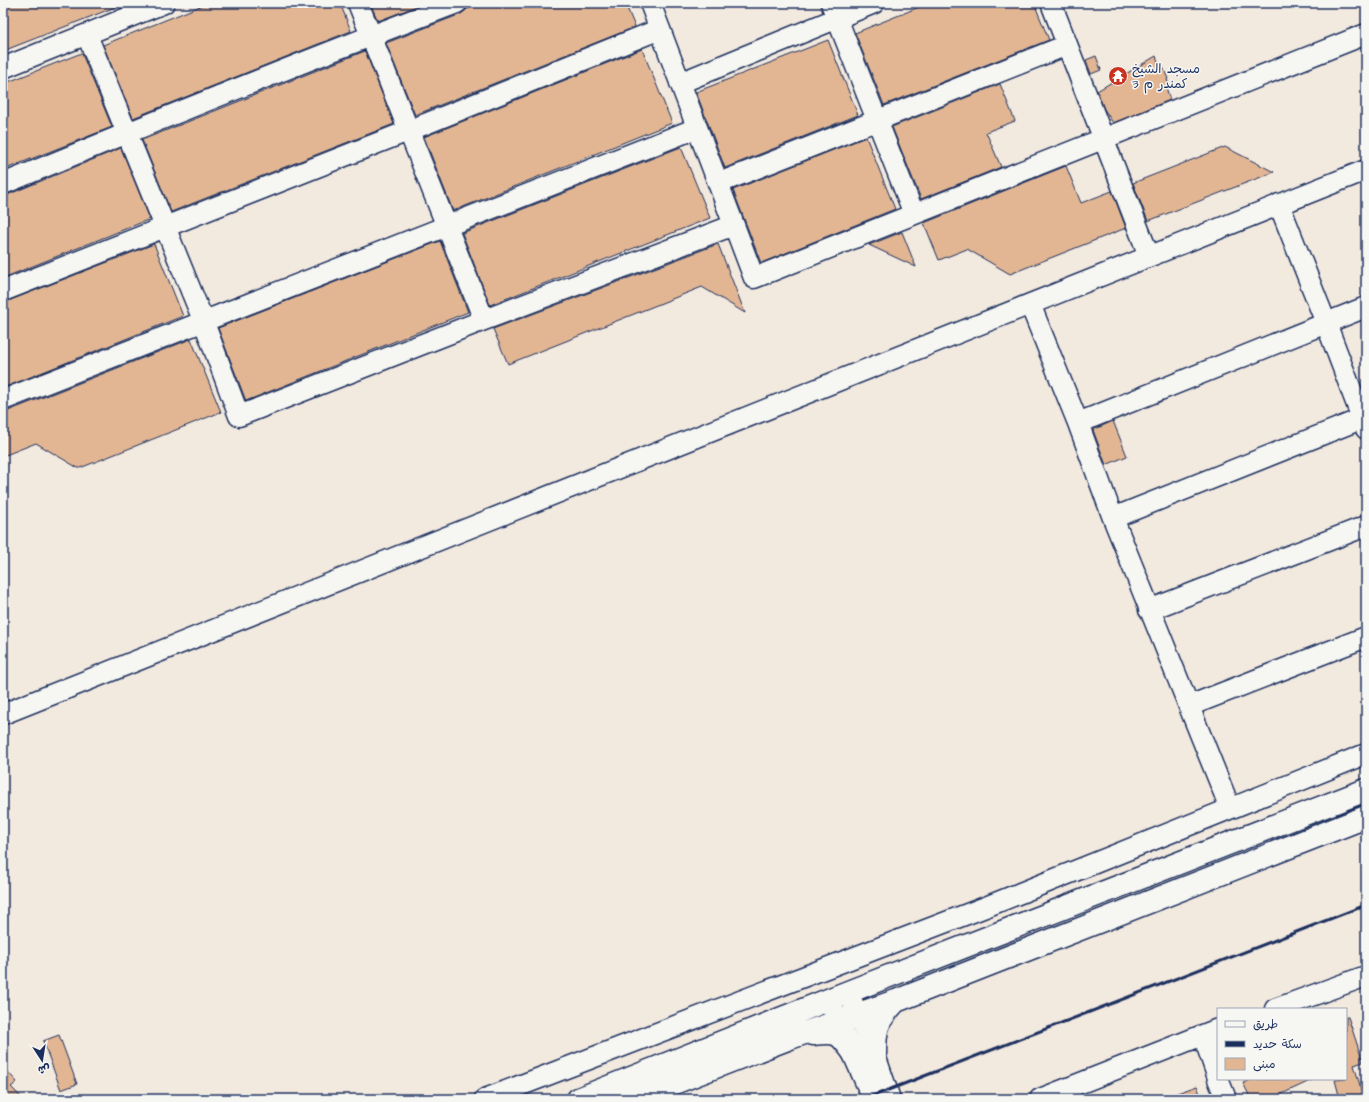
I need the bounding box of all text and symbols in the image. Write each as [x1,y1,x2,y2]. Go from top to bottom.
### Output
place label: مسجد الشيخ كمندر م 3 [1132,60,1200,94]
temple icon: مسجد الشيخ كمندر م 3 [1107,65,1129,87]
legend [1217,1008,1347,1080]
text: طريق [1253,1016,1278,1033]
text: سكة حديد [1253,1036,1302,1053]
north arrow [22,1040,62,1080]
text: مبنى [1253,1056,1276,1073]
text: ش [36,1061,51,1078]

